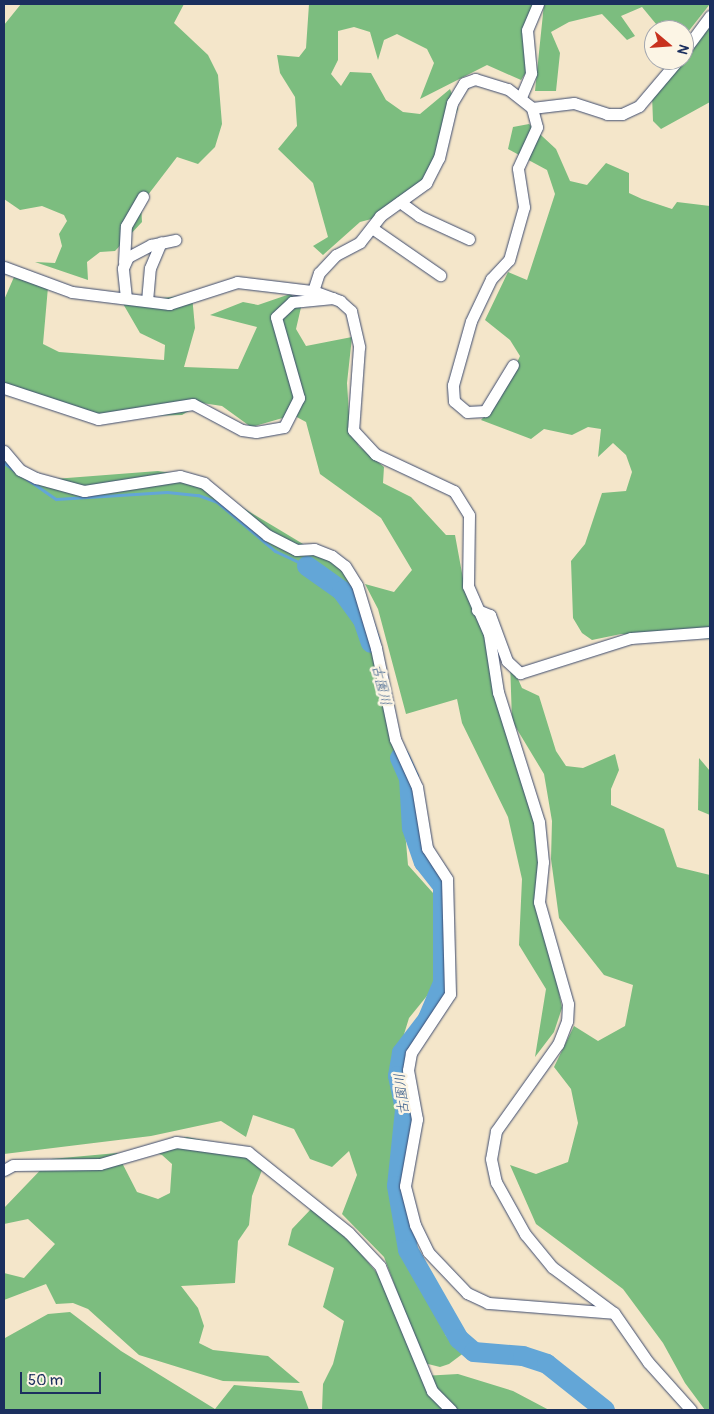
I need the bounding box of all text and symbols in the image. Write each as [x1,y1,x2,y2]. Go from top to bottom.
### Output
north arrow [644,20,694,70]
text: N [673,42,692,57]
water label: 古園川 [368,663,394,707]
water label: 古園川 [391,1072,413,1116]
scale bar [22,1362,104,1394]
text: 50 m [28,1371,63,1390]

